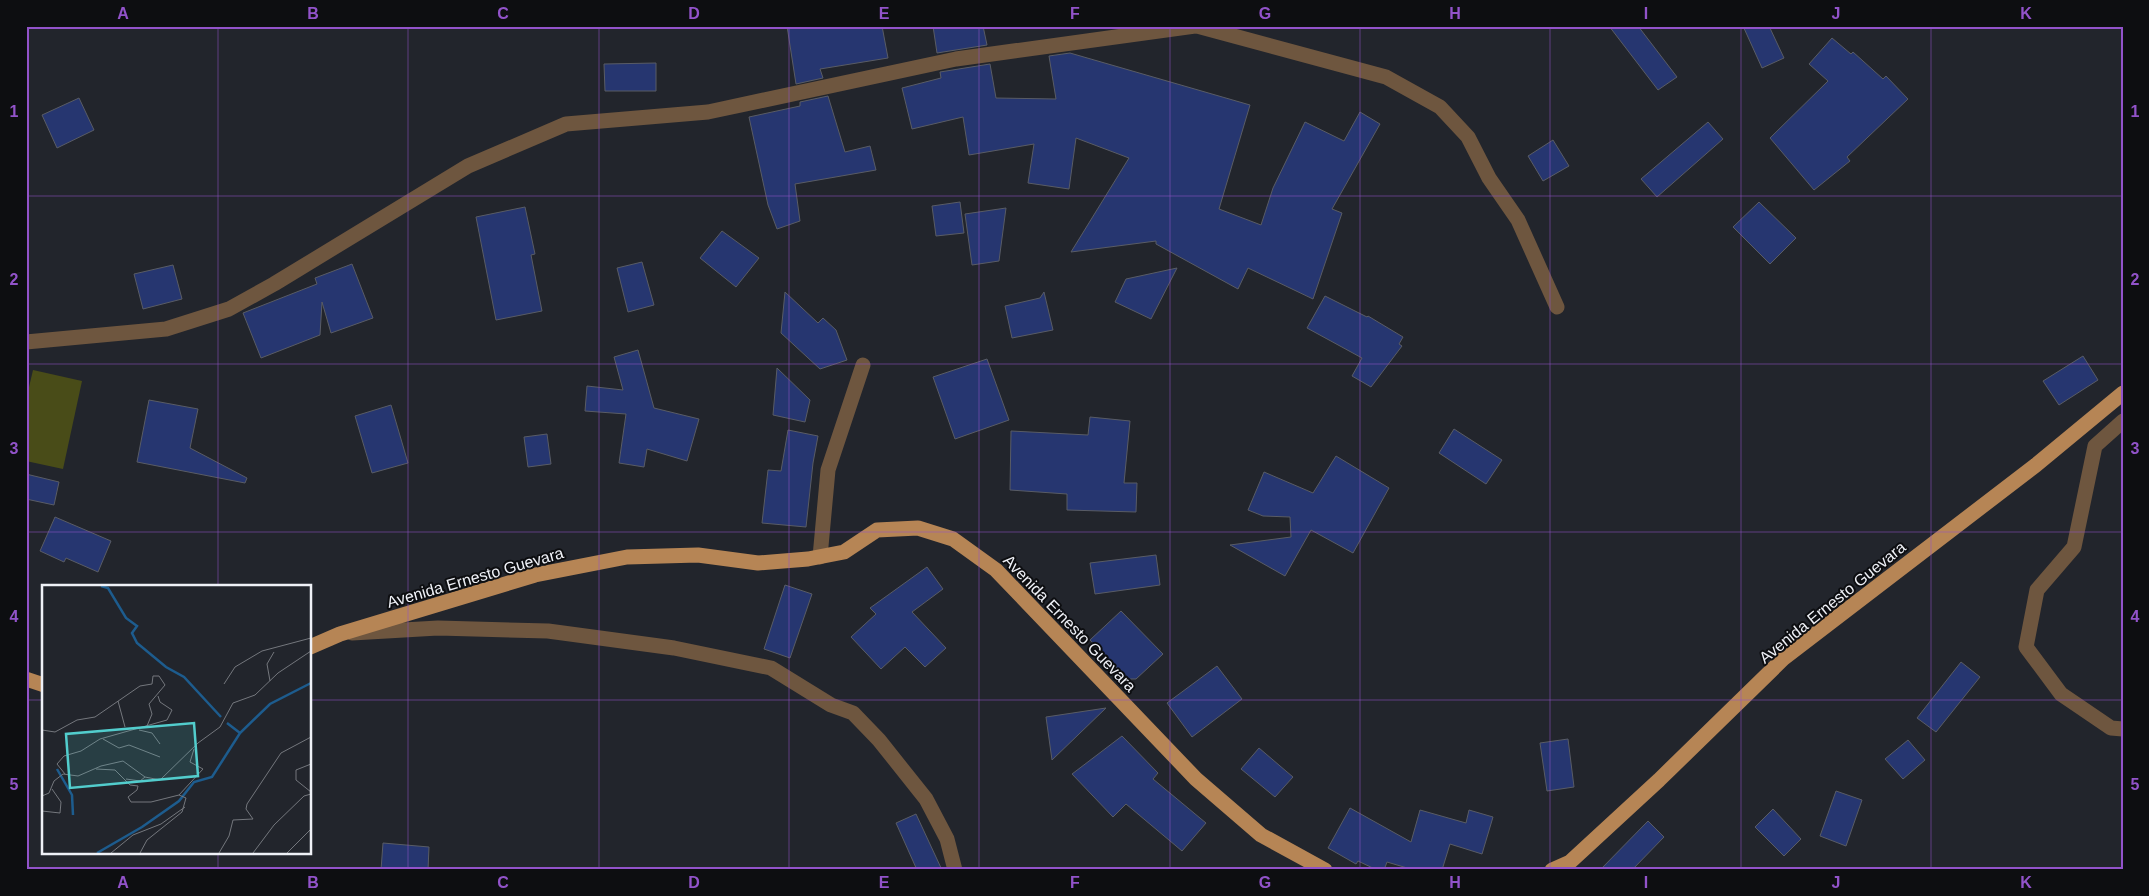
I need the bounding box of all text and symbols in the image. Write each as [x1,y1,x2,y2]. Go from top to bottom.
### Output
text: A [117,5,129,22]
text: B [307,5,319,22]
text: C [497,5,509,22]
text: D [688,5,700,22]
text: E [879,5,890,22]
text: F [1070,5,1080,22]
text: G [1259,5,1271,22]
text: H [1449,5,1461,22]
text: I [1644,5,1648,22]
text: J [1832,5,1840,22]
text: K [2020,5,2032,22]
text: 1 [10,103,19,120]
text: 1 [2131,103,2140,120]
text: 2 [10,271,19,288]
text: 2 [2131,271,2140,288]
text: 3 [10,440,19,457]
text: 3 [2131,440,2140,457]
street label: Avenida Ernesto Guevara [1756,538,1909,667]
street label: Avenida Ernesto Guevara [385,544,565,611]
street label: Avenida Ernesto Guevara [1000,552,1139,695]
inset map [42,585,311,854]
text: 4 [10,608,19,625]
text: 4 [2131,608,2140,625]
text: 5 [10,776,19,793]
text: 5 [2131,776,2140,793]
text: A [117,874,129,891]
text: B [307,874,319,891]
text: C [497,874,509,891]
text: D [688,874,700,891]
text: E [879,874,890,891]
text: F [1070,874,1080,891]
text: G [1259,874,1271,891]
text: H [1449,874,1461,891]
text: I [1644,874,1648,891]
text: J [1832,874,1840,891]
text: K [2020,874,2032,891]

